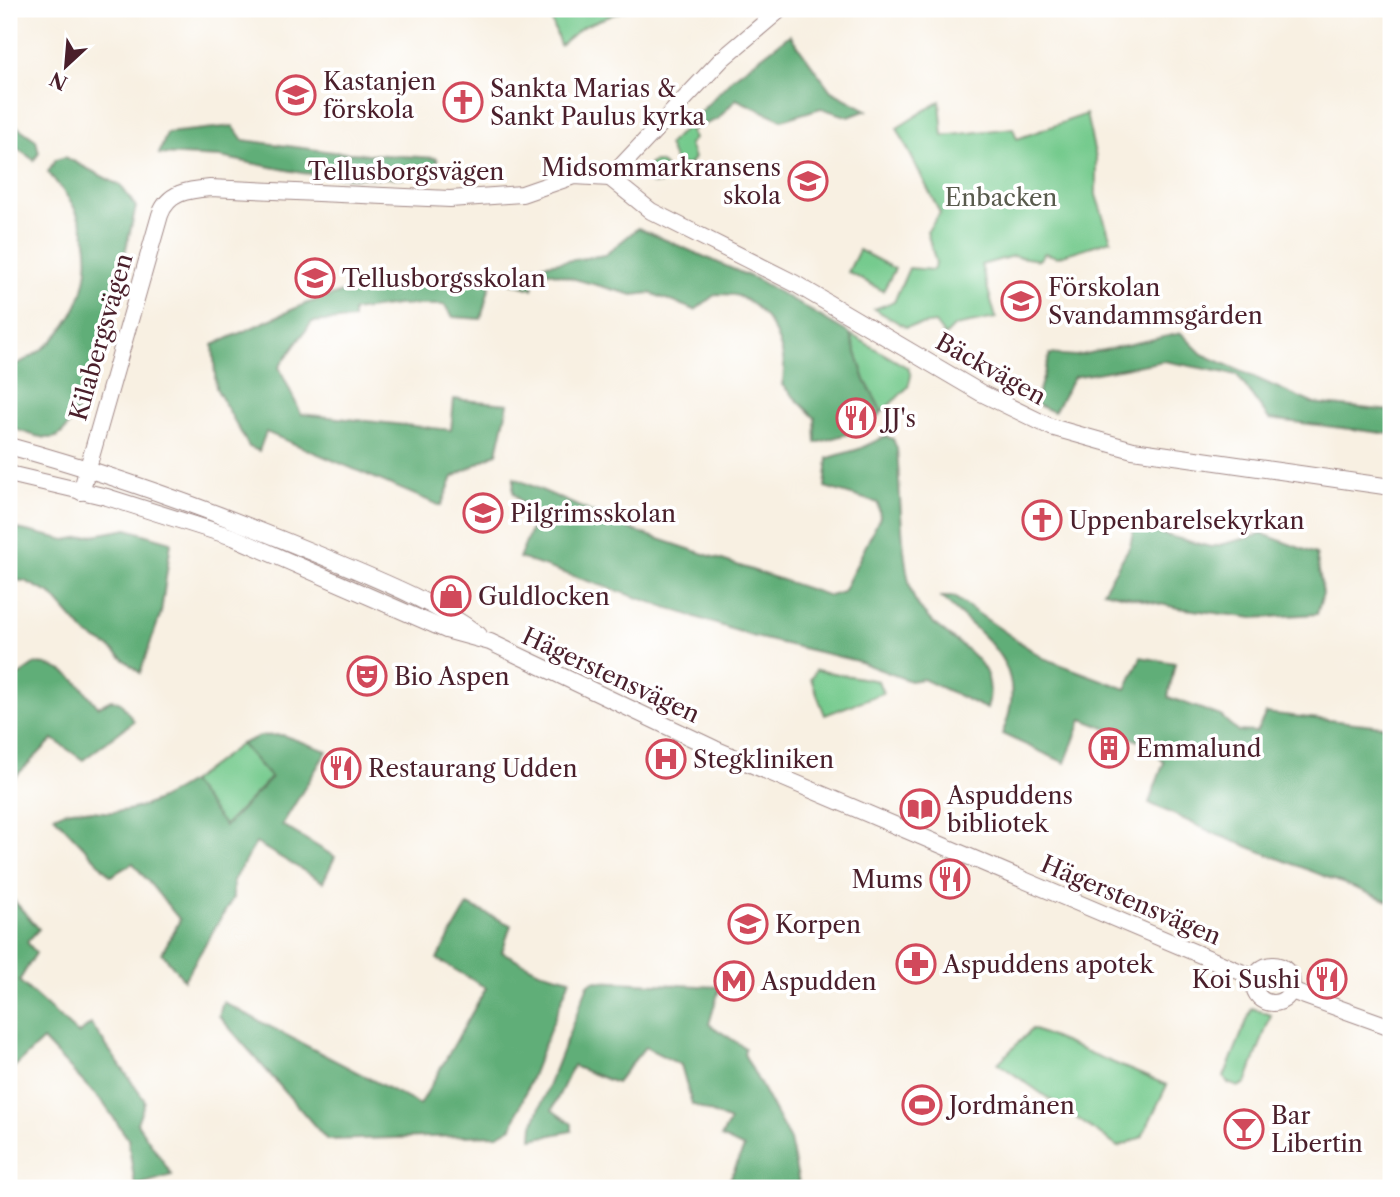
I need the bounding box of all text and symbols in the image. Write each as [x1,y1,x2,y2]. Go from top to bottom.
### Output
north arrow [32,32,102,102]
text: N [46,67,71,95]
place label: Kastanjen förskola [323,67,436,124]
school or university icon: Kastanjen förskola [275,74,317,116]
place label: Sankta Marias & Sankt Paulus kyrka [490,74,706,131]
church icon: Sankta Marias & Sankt Paulus kyrka [442,81,484,123]
place label: Midsommarkransens skola [541,153,781,210]
street label: Tellusborgsvägen [308,157,504,186]
school or university icon: Midsommarkransens skola [787,160,829,202]
park label: Enbacken [945,183,1057,212]
street label: Kilabergsvägen [63,250,139,424]
school or university icon: Tellusborgsskolan [294,257,336,299]
place label: Tellusborgsskolan [342,264,546,293]
place label: Förskolan Svandammsgården [1048,273,1263,330]
school or university icon: Förskolan Svandammsgården [1000,280,1042,322]
street label: Bäckvägen [931,327,1051,411]
restaurant icon: JJ's [835,397,877,439]
place label: JJ's [879,404,916,433]
school or university icon: Pilgrimsskolan [462,492,504,534]
place label: Pilgrimsskolan [510,499,676,528]
church icon: Uppenbarelsekyrkan [1021,499,1063,541]
place label: Uppenbarelsekyrkan [1069,506,1304,535]
shop icon: Guldlocken [430,575,472,617]
place label: Guldlocken [478,582,610,611]
street label: Hägerstensvägen [518,621,704,729]
theatre icon: Bio Aspen [346,655,388,697]
place label: Bio Aspen [394,662,510,691]
building icon: Emmalund [1088,727,1130,769]
place label: Emmalund [1136,734,1262,763]
hospital icon: Stegkliniken [645,738,687,780]
place label: Stegkliniken [693,745,834,774]
restaurant icon: Restaurang Udden [320,747,362,789]
place label: Restaurang Udden [368,754,577,783]
place label: Aspuddens bibliotek [946,781,1073,838]
library icon: Aspuddens bibliotek [899,788,941,830]
street label: Hägerstensvägen [1037,849,1225,951]
restaurant icon: Mums [929,858,971,900]
place label: Mums [852,865,923,894]
school or university icon: Korpen [727,903,769,945]
place label: Korpen [775,910,861,939]
pharmacy icon: Aspuddens apotek [895,943,937,985]
place label: Aspuddens apotek [942,950,1154,979]
restaurant icon: Koi Sushi [1306,958,1348,1000]
metro station icon: Aspudden [713,960,755,1002]
place label: Koi Sushi [1192,965,1300,994]
place label: Aspudden [760,967,877,996]
sports icon: Jordmånen [901,1084,943,1126]
place label: Jordmånen [945,1091,1075,1120]
place label: Bar Libertin [1271,1101,1363,1158]
bar icon: Bar Libertin [1223,1108,1265,1150]

